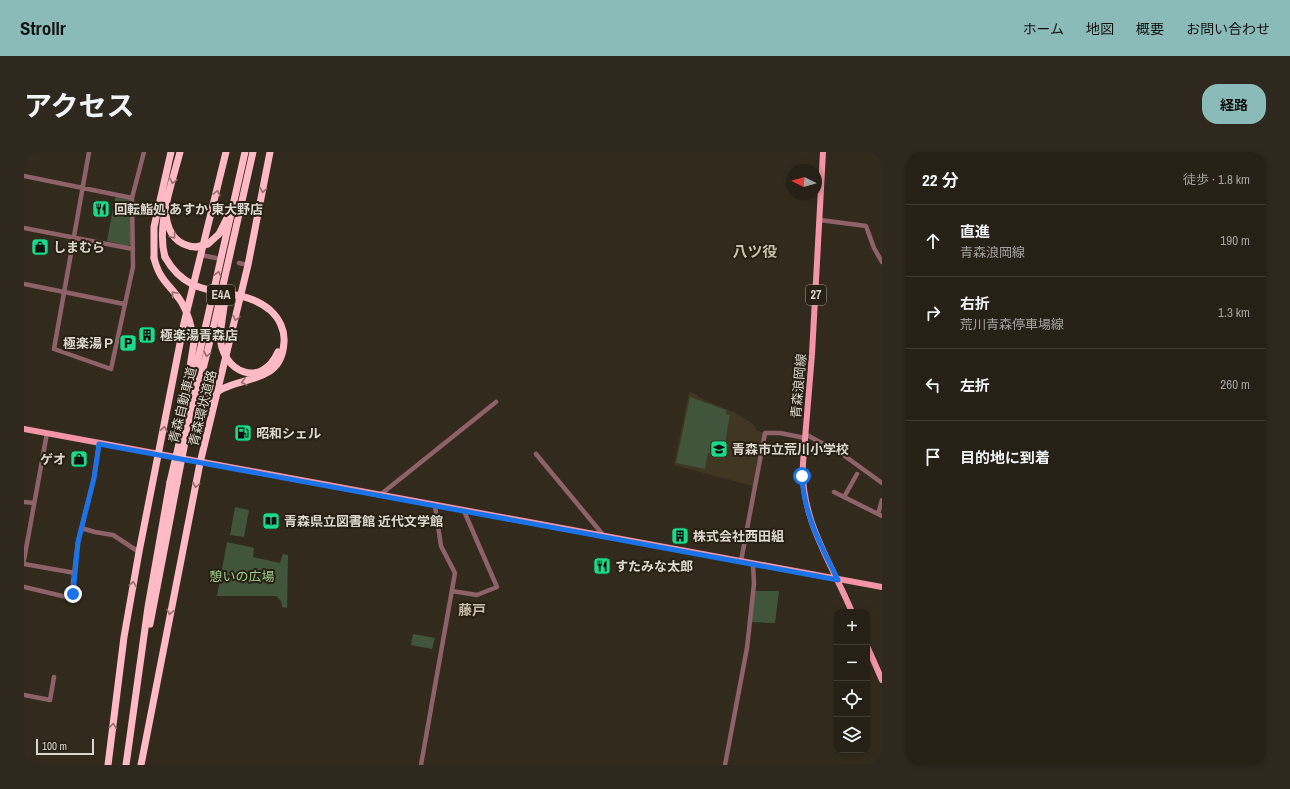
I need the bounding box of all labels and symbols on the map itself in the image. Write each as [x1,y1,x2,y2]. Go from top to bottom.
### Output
north arrow [786,164,822,200]
one-way arrow [169,178,177,185]
one-way arrow [260,187,268,194]
one-way arrow [212,190,220,196]
restaurant icon: 回転鮨処 あすか 東大野店 [91,199,111,219]
place label: 回転鮨処 あすか 東大野店 [114,201,263,218]
one-way arrow [168,231,175,238]
shop icon: しまむら [30,237,50,257]
place label: しまむら [53,239,105,256]
district label: 八ツ役 [732,241,778,262]
one-way arrow [213,271,221,278]
road number: E4A [207,285,235,305]
road number: 27 [806,285,826,305]
one-way arrow [172,291,179,299]
one-way arrow [233,314,241,321]
building icon: 極楽湯青森店 [137,325,157,345]
place label: 極楽湯青森店 [160,327,238,344]
parking icon: 極楽湯Ｐ [118,333,138,353]
place label: 極楽湯Ｐ [63,335,115,352]
one-way arrow [203,351,211,357]
street label: 青森浪岡線 [787,353,810,419]
street label: 青森自動車道 [165,365,200,445]
street label: 青森環状道路 [185,368,220,448]
one-way arrow [241,378,247,386]
fuel station icon: 昭和シェル [233,423,253,443]
place label: 昭和シェル [256,425,321,442]
one-way arrow [159,426,167,432]
school or university icon: 青森市立荒川小学校 [709,439,729,459]
place label: 青森市立荒川小学校 [732,441,849,458]
shop icon: ゲオ [69,449,89,469]
place label: ゲオ [40,451,66,468]
route start [793,467,811,485]
one-way arrow [192,482,200,488]
library icon: 青森県立図書館 近代文学館 [261,511,281,531]
place label: 青森県立図書館 近代文学館 [284,513,443,530]
building icon: 株式会社西田組 [670,526,690,546]
place label: 株式会社西田組 [693,528,784,545]
restaurant icon: すたみな太郎 [592,556,612,576]
place label: すたみな太郎 [615,558,693,575]
park label: 憩いの広場 [209,568,275,585]
one-way arrow [128,581,137,587]
route end [64,585,82,603]
district label: 藤戸 [458,601,486,619]
one-way arrow [167,609,175,615]
one-way arrow [108,723,117,729]
scale bar [36,737,94,756]

